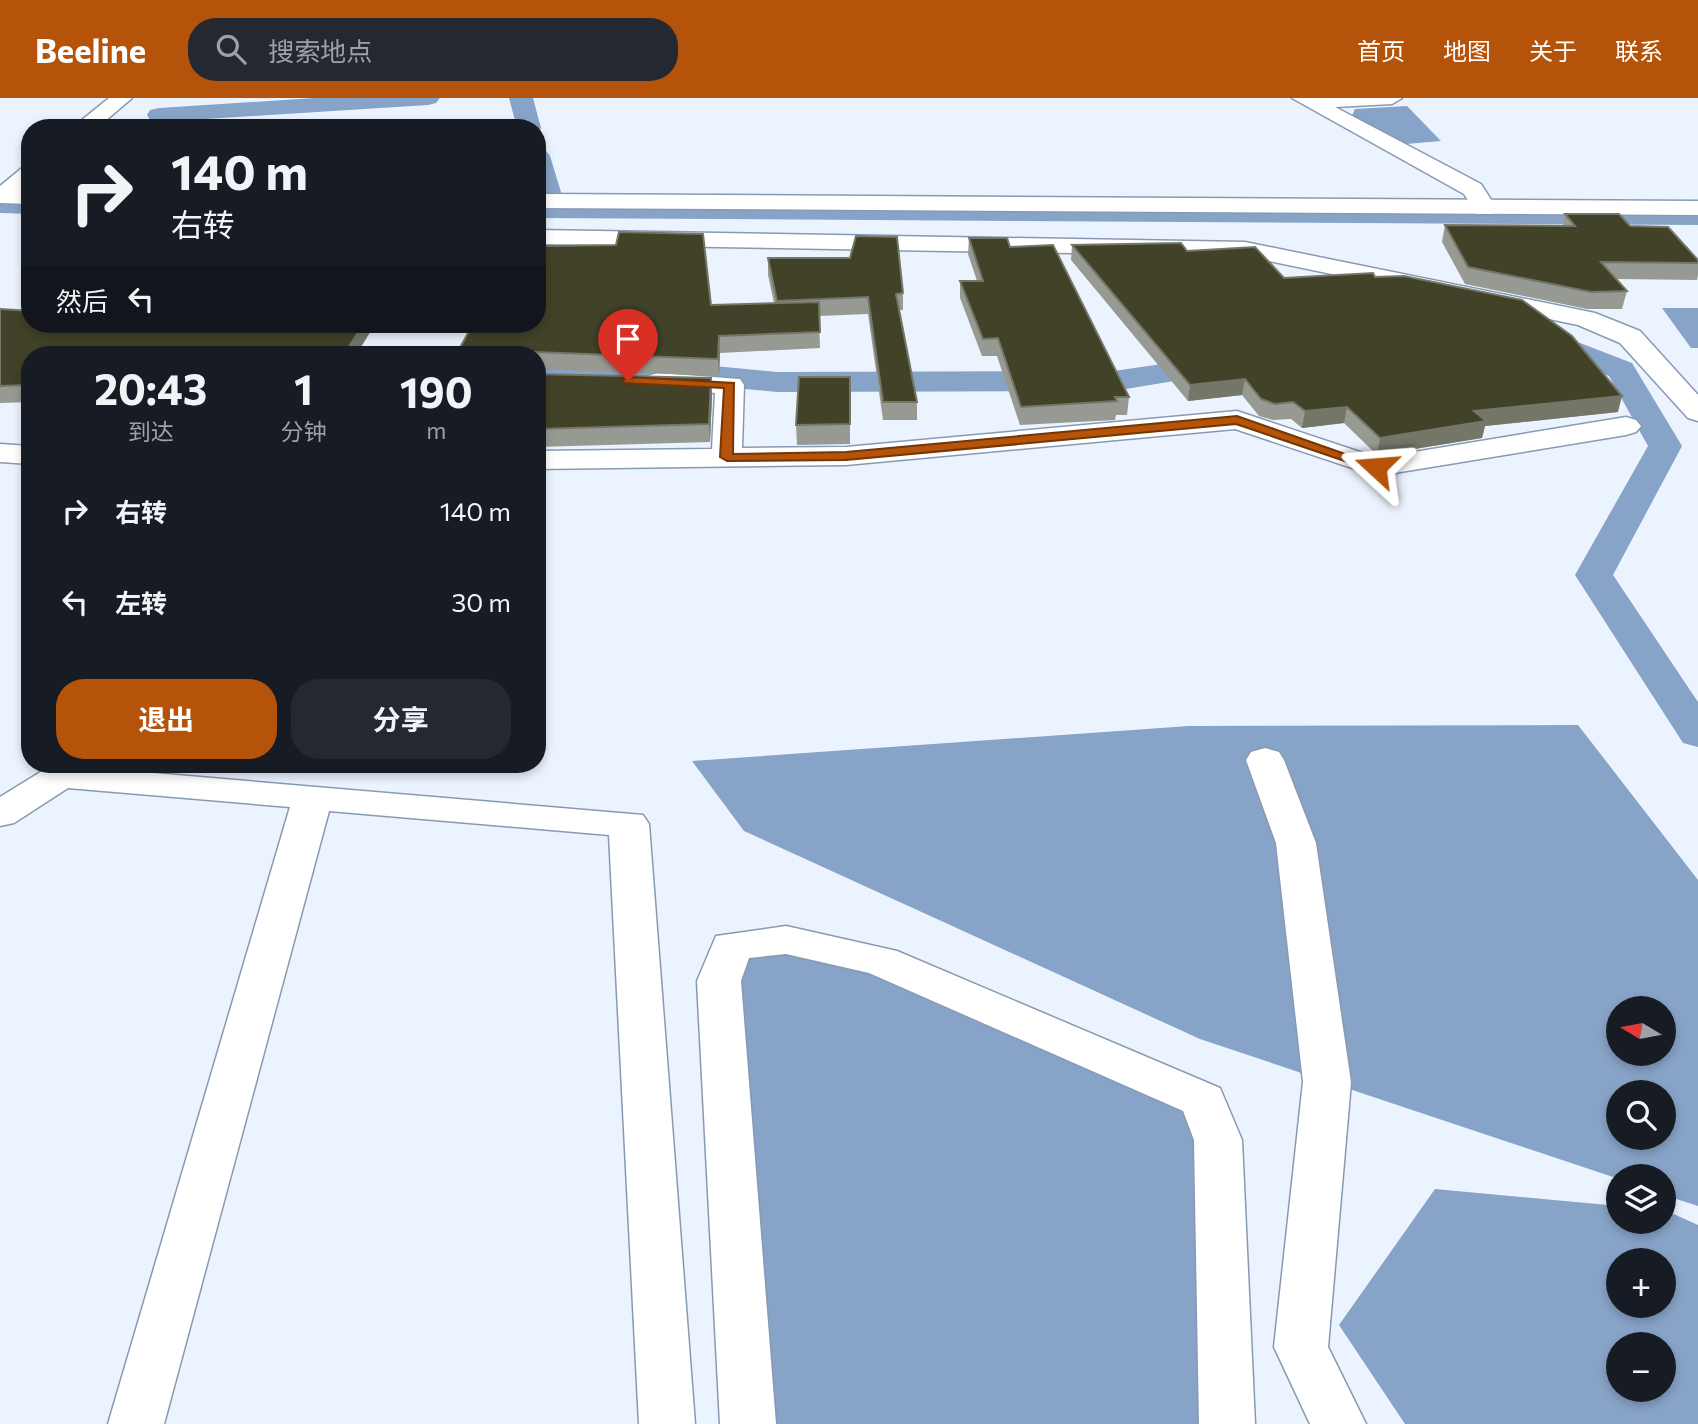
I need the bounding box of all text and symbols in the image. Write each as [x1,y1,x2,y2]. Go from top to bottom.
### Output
search box [188,18,678,81]
text: Beeline [35,29,146,70]
icon: search [212,30,250,68]
text: 搜索地点 [268,35,372,66]
text: 首页 [1357,36,1405,65]
text: 地图 [1443,36,1491,65]
text: 关于 [1529,36,1577,65]
text: 联系 [1615,36,1663,65]
text: 140 m [171,140,308,200]
icon: right [56,147,147,238]
text: 右转 [171,204,235,244]
icon: left [122,280,160,318]
text: 然后 [56,285,108,316]
pin [598,309,658,381]
icon: arrive [609,320,647,358]
text: 20:43 [94,362,207,414]
text: 1 [294,362,313,414]
text: 190 [400,365,473,417]
text: m [426,416,446,444]
text: 到达 [128,417,174,445]
text: 分钟 [281,417,327,445]
position arrow [1339,430,1413,504]
icon: right [56,492,94,530]
text: 140 m [440,495,511,526]
text: 右转 [115,496,167,527]
icon: left [56,583,94,621]
text: 30 m [452,586,511,617]
text: 左转 [115,587,167,618]
button: 退出 [56,679,277,759]
button: 分享 [291,679,511,759]
north arrow [1606,996,1676,1066]
map controls [1606,996,1676,1402]
button: search [1606,1080,1676,1150]
button: layers [1606,1164,1676,1234]
button: + [1606,1248,1676,1318]
button: − [1606,1332,1676,1402]

